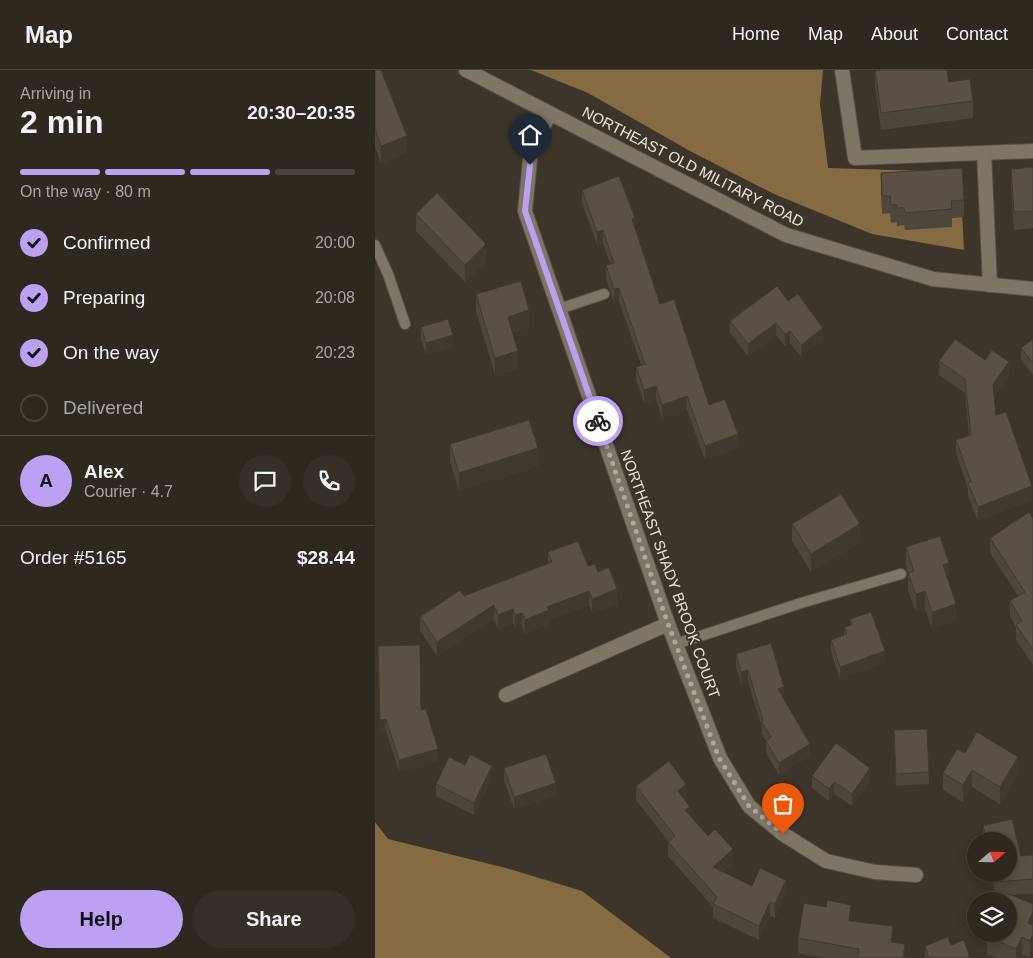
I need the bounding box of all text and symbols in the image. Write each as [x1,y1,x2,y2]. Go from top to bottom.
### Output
text: Map [25,21,73,48]
text: Home [732,24,780,44]
text: Map [808,24,843,44]
text: About [871,24,918,44]
text: Contact [946,24,1008,44]
text: Arriving in [20,85,91,102]
text: 20:30–20:35 [247,102,355,123]
street label: NORTHEAST OLD MILITARY ROAD [580,103,807,230]
text: 2 min [20,104,104,140]
pin [509,114,551,165]
icon: home [516,121,544,149]
text: On the way · 80 m [20,183,151,200]
icon: check [20,229,48,257]
text: Confirmed [63,232,151,253]
text: 20:00 [315,234,355,251]
icon: check [20,284,48,312]
text: Preparing [63,287,145,308]
text: 20:08 [315,289,355,306]
icon: check [20,339,48,367]
text: On the way [63,342,159,363]
text: 20:23 [315,344,355,361]
courier [573,396,623,446]
text: Delivered [63,397,143,418]
icon: bike [584,407,612,435]
street label: NORTHEAST SHADY BROOK COURT [617,447,723,700]
button: chat [239,455,291,507]
button: phone [303,455,355,507]
text: Alex [84,461,124,482]
text: A [39,470,53,491]
text: Courier · 4.7 [84,483,173,500]
text: Order #5165 [20,547,127,568]
text: $28.44 [297,547,355,568]
pin [762,783,804,834]
icon: bag [769,790,797,818]
north arrow [967,832,1017,882]
map controls [967,832,1017,942]
button: Help [20,890,183,948]
button: Share [193,890,355,948]
button: layers [967,892,1017,942]

